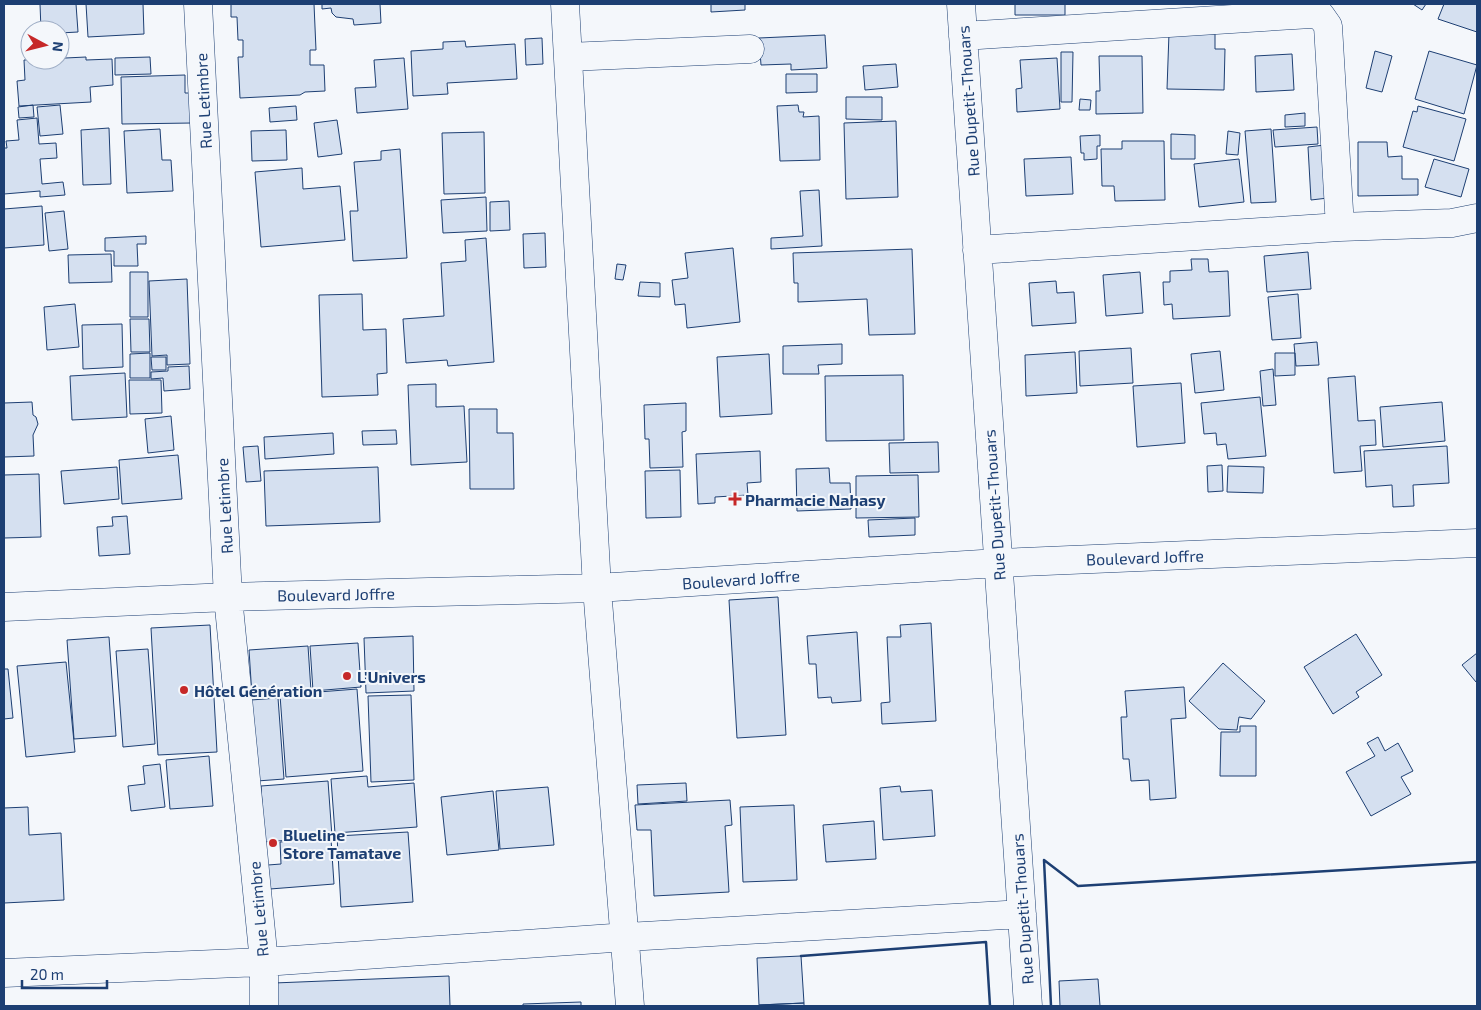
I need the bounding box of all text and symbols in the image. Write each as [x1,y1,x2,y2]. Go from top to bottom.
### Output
north arrow [20,20,70,70]
street label: Rue Dupetit-Thouars [953,25,983,177]
text: N [49,41,67,53]
street label: Rue Letimbre [191,53,215,149]
street label: Rue Dupetit-Thouars [979,429,1009,581]
street label: Rue Letimbre [212,458,236,554]
place label: Pharmacie Nahasy [745,490,886,510]
marker: Pharmacie Nahasy [729,493,741,505]
street label: Boulevard Joffre [1086,545,1204,569]
street label: Boulevard Joffre [681,565,801,593]
street label: Boulevard Joffre [277,583,395,605]
place label: L'Univers [357,667,426,686]
marker: L'Univers [341,670,353,682]
place label: Hôtel Génération [194,681,322,700]
marker: Hôtel Génération [178,684,190,696]
place label: Blueline Store Tamatave [283,825,401,862]
street label: Rue Dupetit-Thouars [1007,833,1037,985]
marker: Blueline Store Tamatave [267,837,279,849]
street label: Rue Letimbre [244,860,272,958]
scale bar [22,958,108,990]
text: 20 m [30,965,64,983]

